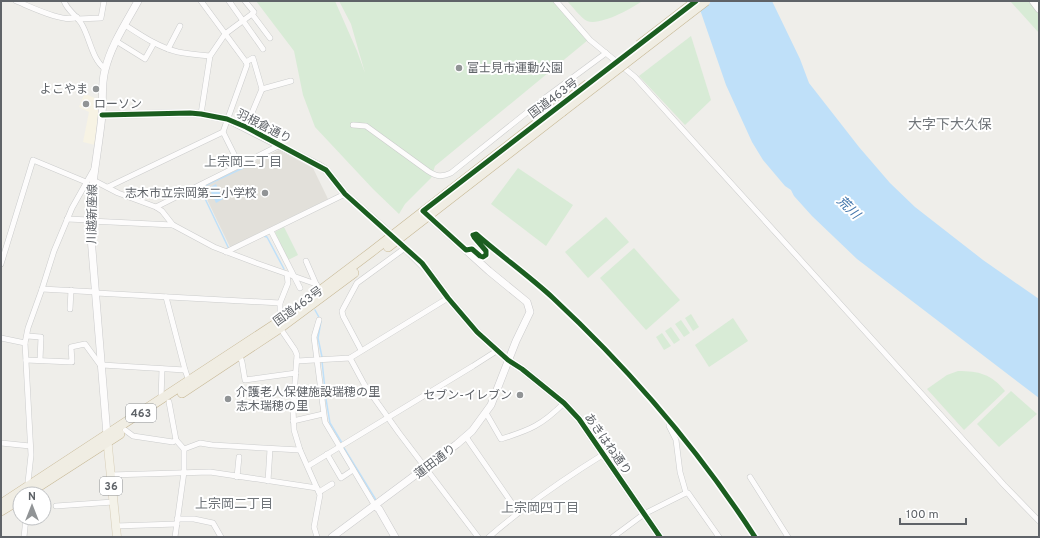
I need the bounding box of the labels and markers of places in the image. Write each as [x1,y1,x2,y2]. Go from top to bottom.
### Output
place label: 富士見市運動公園 [467,61,563,77]
marker: 富士見市運動公園 [454,63,464,73]
place label: よこやま [40,82,88,98]
marker: よこやま [91,84,101,94]
place label: ローソン [94,97,142,113]
marker: ローソン [81,99,91,109]
place label: 志木市立宗岡第二小学校 [125,186,257,202]
marker: 志木市立宗岡第二小学校 [260,188,270,198]
place label: 介護老人保健施設瑞穂の里 志木瑞穂の里 [236,385,380,415]
place label: セブン-イレブン [423,388,512,404]
marker: セブン-イレブン [515,390,525,400]
marker: 介護老人保健施設瑞穂の里 志木瑞穂の里 [223,394,233,404]

